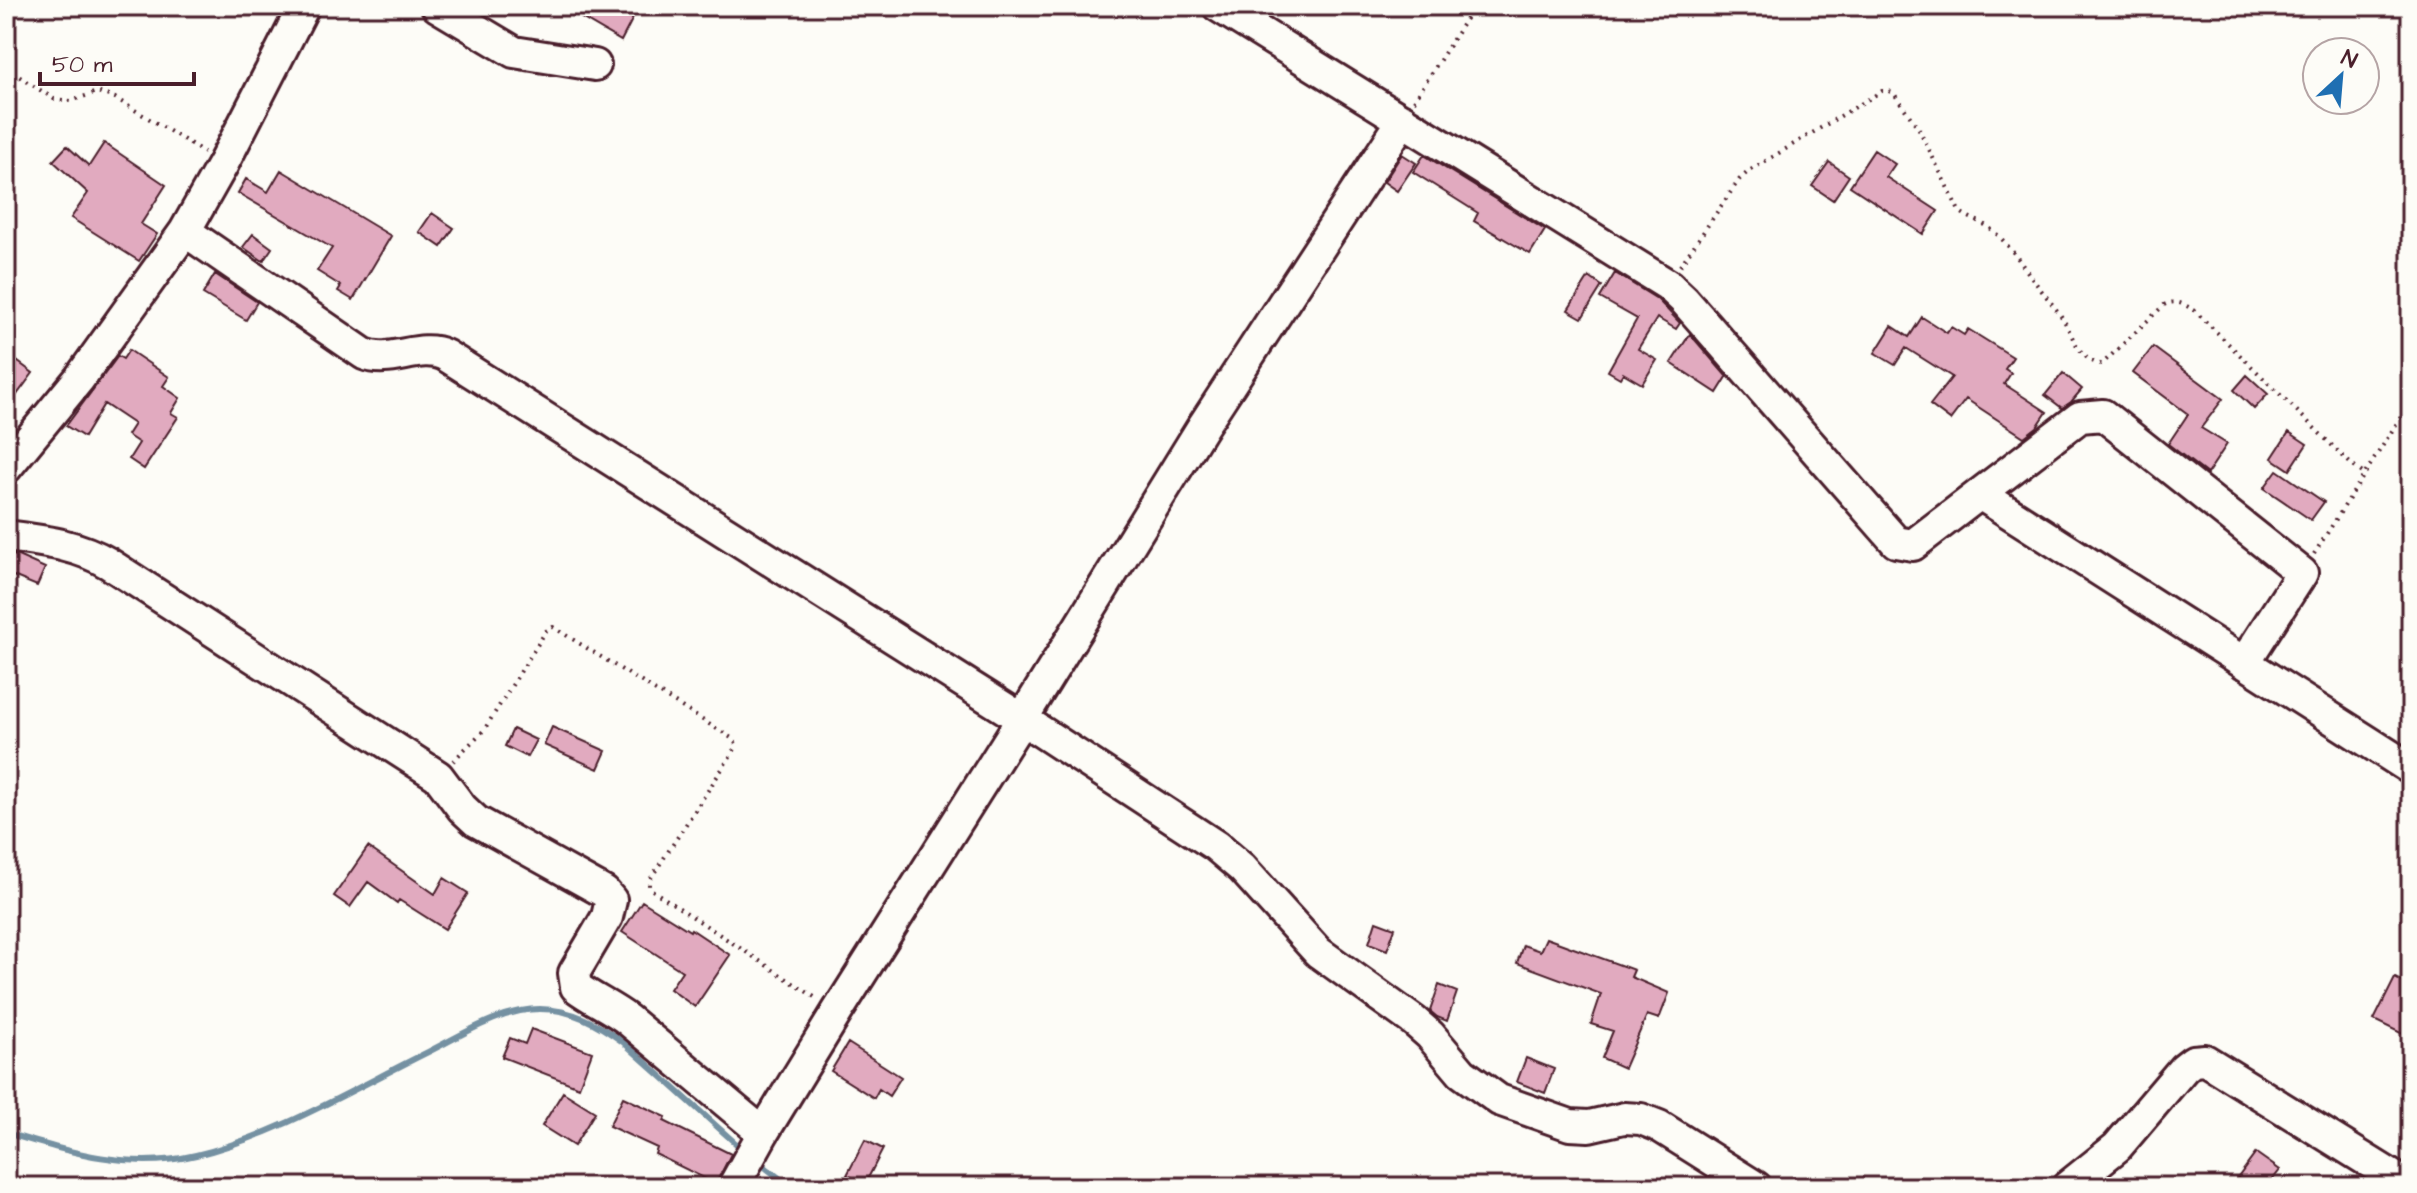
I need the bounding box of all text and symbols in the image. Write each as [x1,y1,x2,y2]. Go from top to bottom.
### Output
scale bar [40,36,194,86]
north arrow [2301,36,2381,116]
text: N [2336,42,2362,76]
text: 50 m [52,48,113,82]

